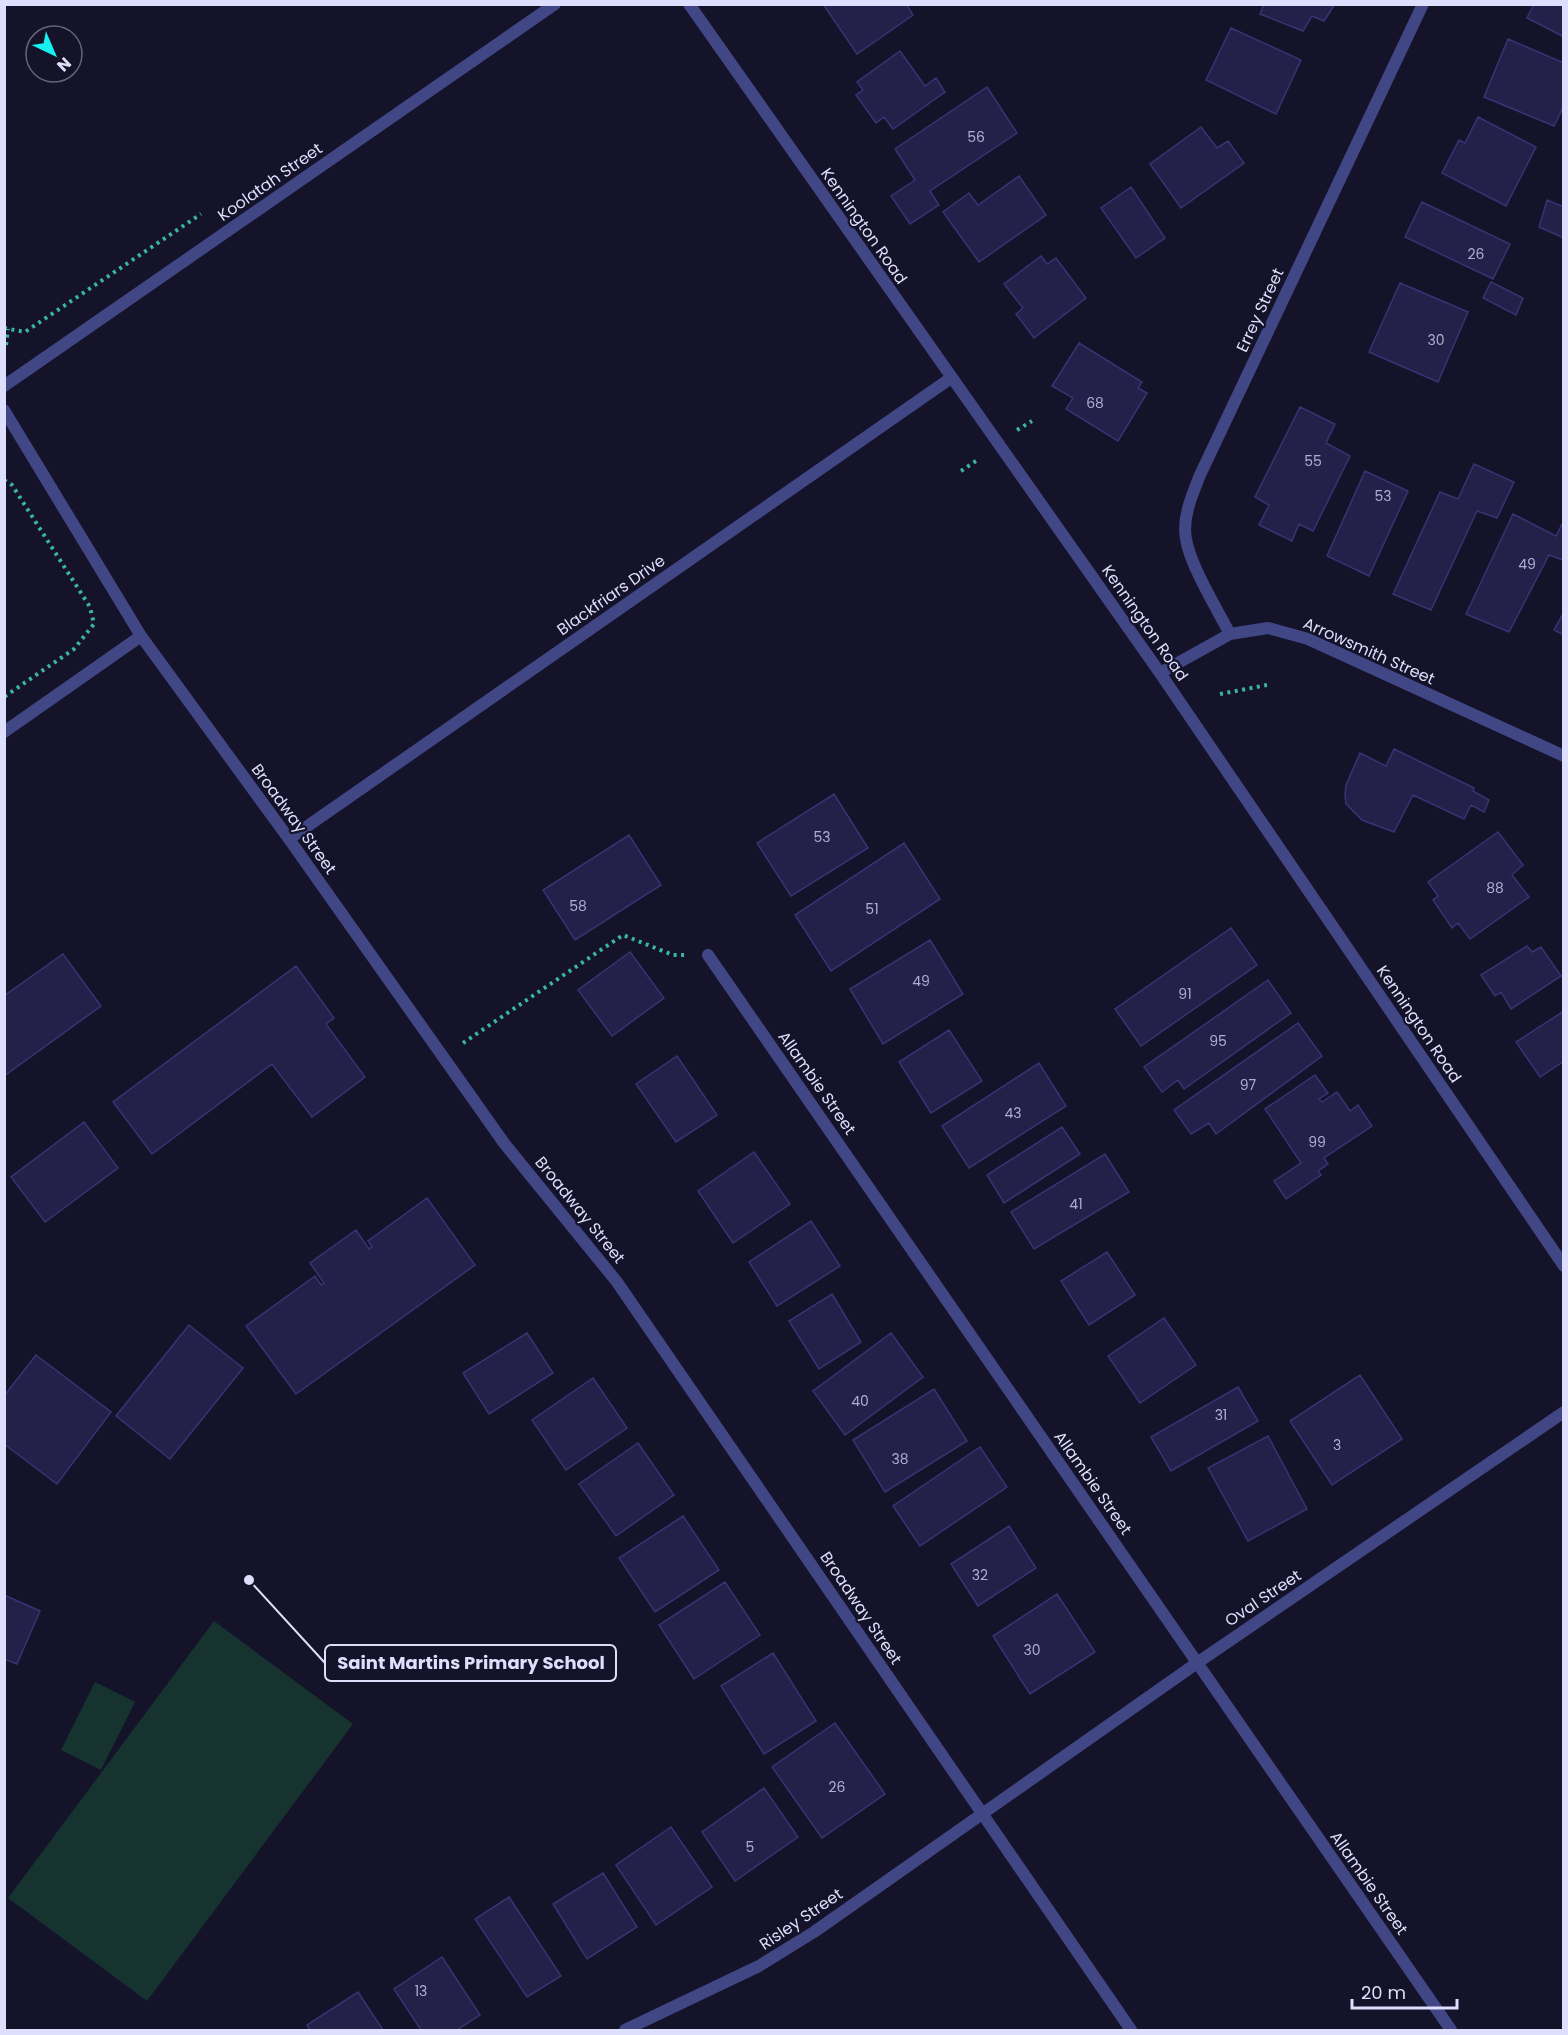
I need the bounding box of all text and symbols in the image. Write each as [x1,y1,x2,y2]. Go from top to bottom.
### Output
north arrow [24,24,84,84]
text: N [52,52,76,77]
house number: 56 [967,127,985,147]
street label: Koolatah Street [213,137,327,227]
street label: Kennington Road [815,163,913,289]
house number: 26 [1468,244,1485,264]
street label: Errey Street [1231,264,1290,356]
house number: 30 [1427,330,1445,350]
house number: 68 [1086,393,1104,413]
house number: 55 [1304,451,1322,471]
house number: 53 [1374,486,1392,506]
street label: Blackfriars Drive [552,549,670,641]
house number: 49 [1518,554,1536,574]
street label: Kennington Road [1096,560,1194,686]
street label: Arrowsmith Street [1299,612,1439,690]
street label: Broadway Street [246,759,342,879]
house number: 53 [813,827,831,847]
house number: 88 [1486,878,1504,898]
house number: 58 [569,896,587,916]
house number: 51 [865,899,879,919]
street label: Kennington Road [1371,961,1467,1087]
house number: 49 [912,971,930,991]
house number: 91 [1178,984,1192,1004]
street label: Allambie Street [773,1027,861,1140]
house number: 95 [1209,1031,1227,1051]
house number: 97 [1240,1075,1257,1095]
house number: 43 [1004,1103,1022,1123]
house number: 99 [1308,1132,1326,1152]
street label: Broadway Street [530,1152,630,1269]
house number: 41 [1069,1194,1083,1214]
house number: 40 [851,1391,869,1411]
house number: 31 [1215,1405,1227,1425]
street label: Allambie Street [1049,1427,1137,1540]
house number: 3 [1333,1435,1341,1455]
house number: 38 [891,1449,909,1469]
street label: Broadway Street [815,1547,907,1669]
street label: Oval Street [1220,1564,1306,1632]
house number: 32 [972,1565,988,1585]
house number: 30 [1023,1640,1041,1660]
callout: Saint Martins Primary School [325,1645,616,1681]
text: Saint Martins Primary School [337,1650,605,1675]
house number: 26 [829,1777,846,1797]
street label: Allambie Street [1325,1827,1413,1940]
house number: 5 [746,1837,754,1857]
street label: Risley Street [755,1883,847,1955]
scale bar [1352,1972,1457,2010]
text: 20 m [1361,1980,1406,2005]
house number: 13 [415,1981,427,2001]

